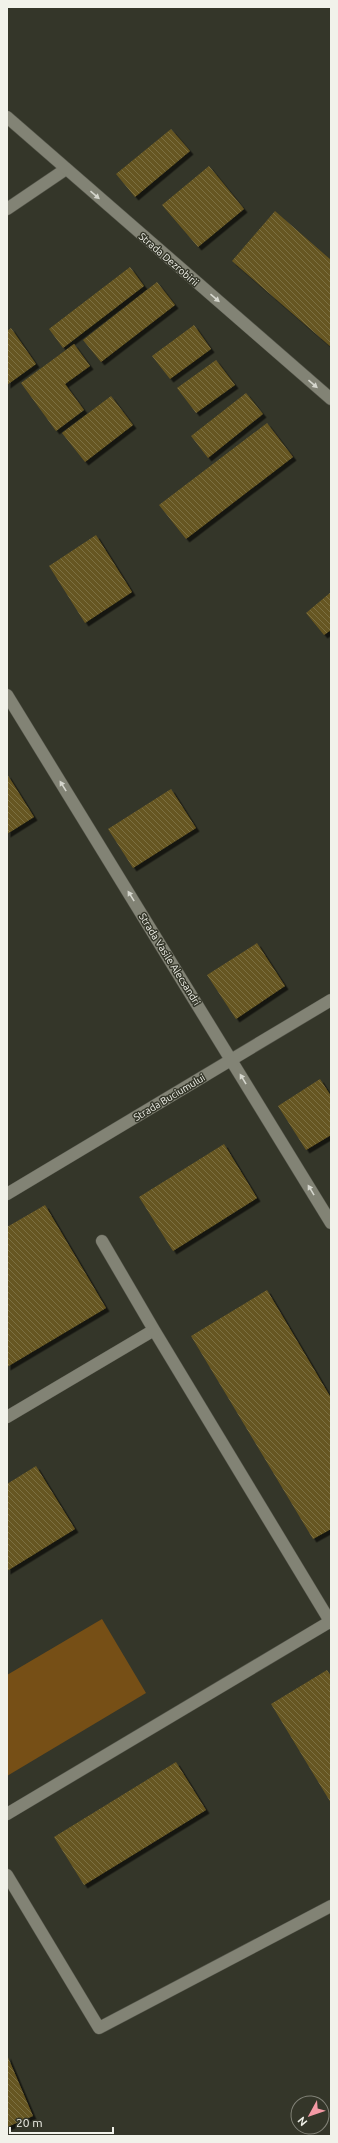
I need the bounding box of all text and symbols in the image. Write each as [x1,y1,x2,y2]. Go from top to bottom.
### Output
one-way arrow [90,190,101,199]
street label: Strada Dezrobirii [137,231,201,288]
one-way arrow [209,294,220,303]
one-way arrow [308,379,318,388]
one-way arrow [59,781,67,791]
one-way arrow [128,890,135,902]
street label: Strada Vasile Alecsandri [137,911,202,1007]
street label: Strada Buciumului [132,1072,207,1123]
one-way arrow [240,1073,247,1085]
one-way arrow [307,1184,314,1196]
north arrow [290,2095,330,2135]
scale bar [10,2109,113,2135]
text: N [295,2114,310,2128]
text: 20 m [16,2116,43,2129]

